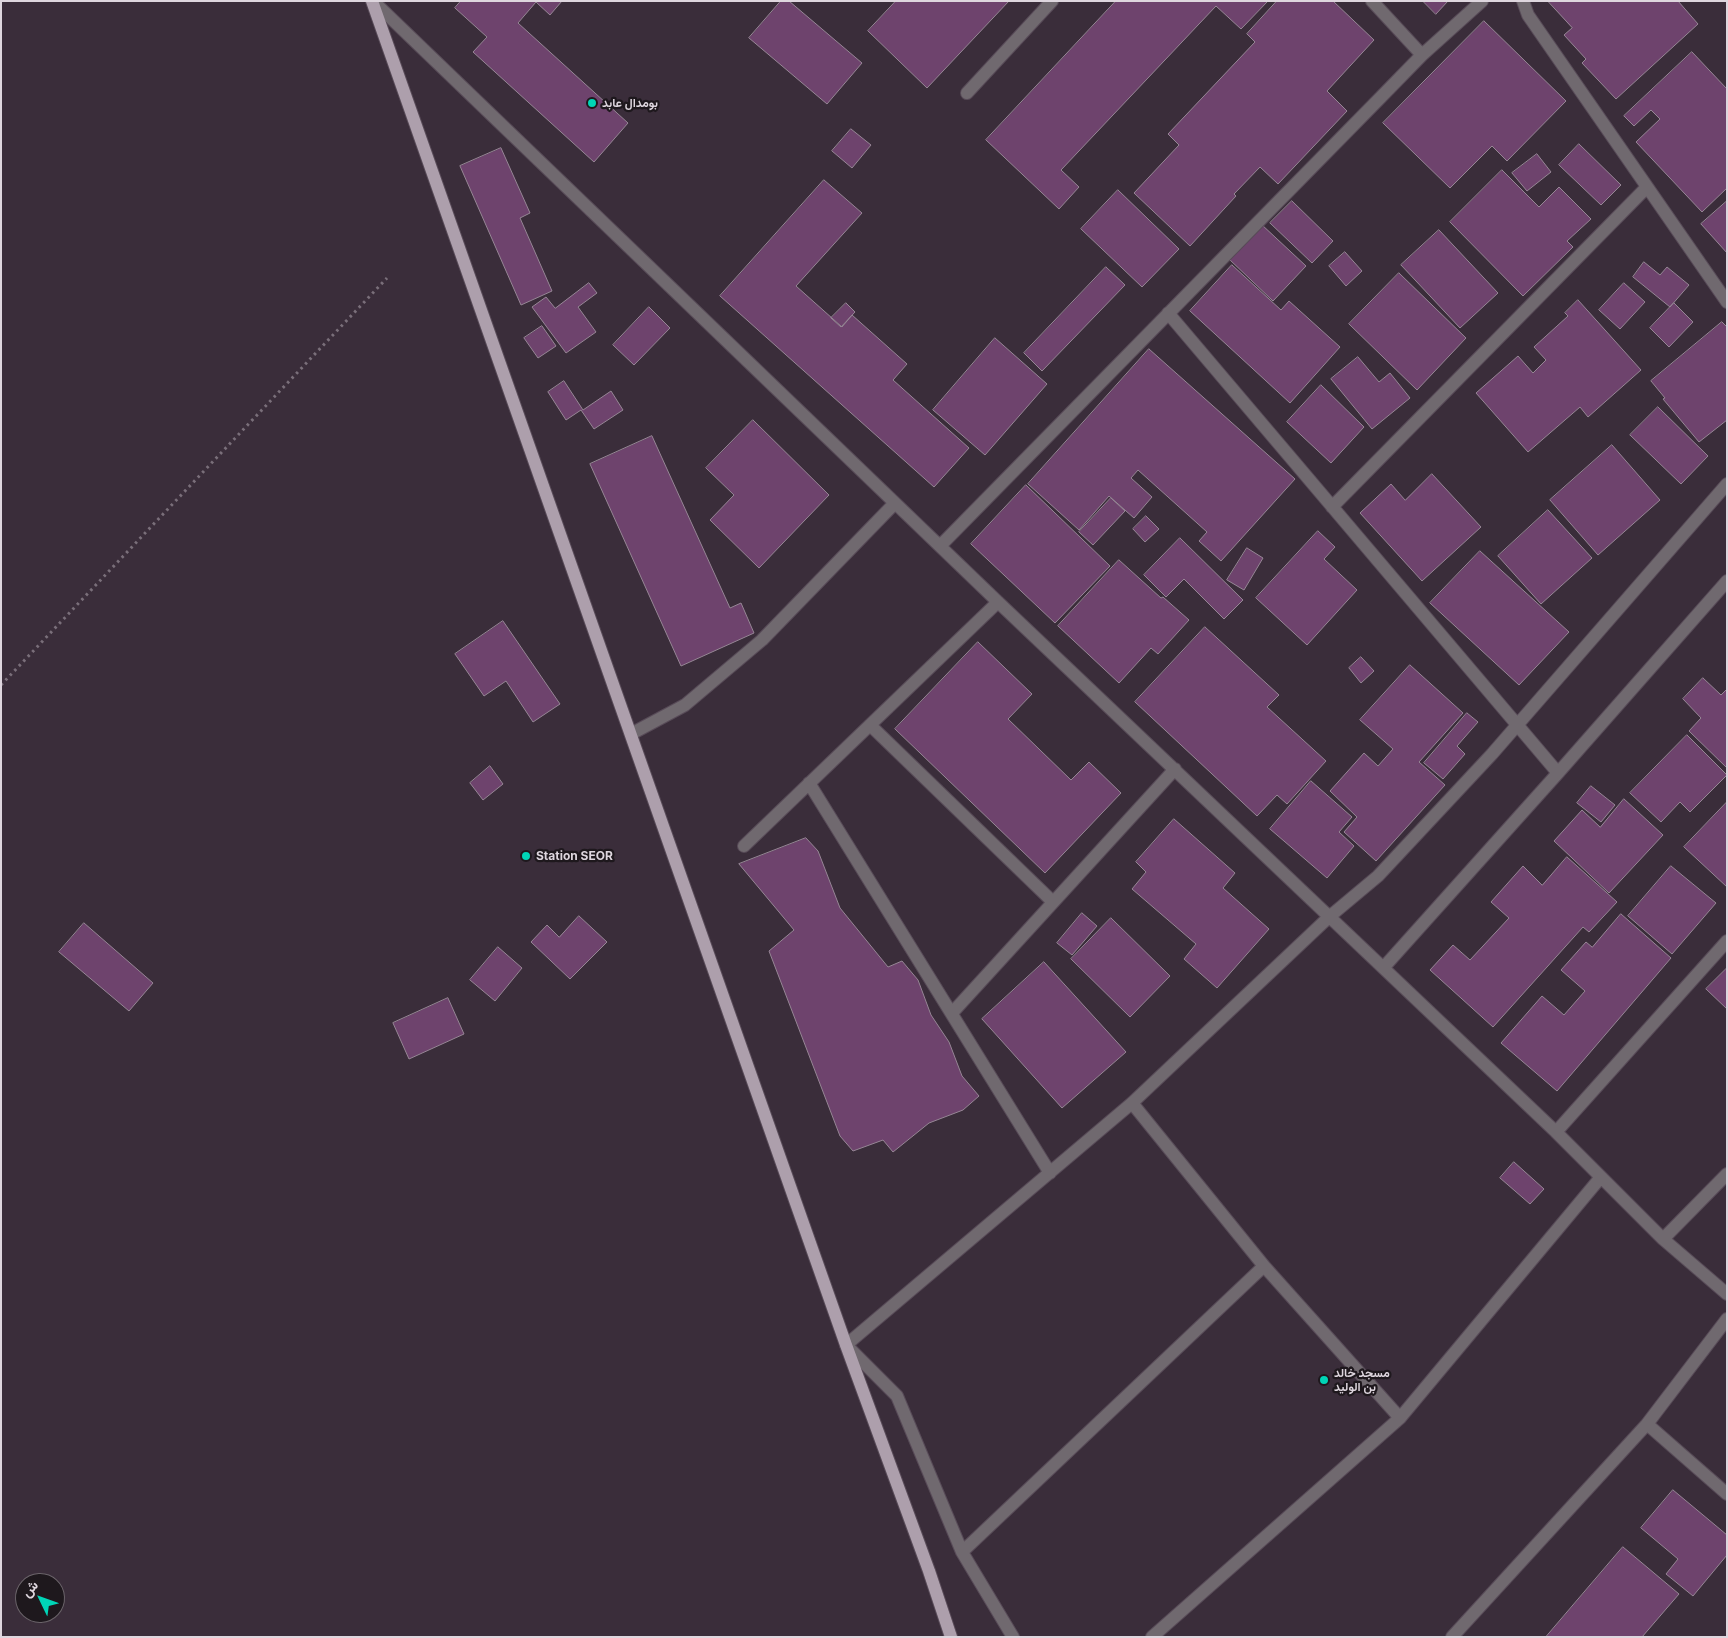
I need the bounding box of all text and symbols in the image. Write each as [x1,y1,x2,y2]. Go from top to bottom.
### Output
place label: بومدال عابد [602,96,658,110]
marker: بومدال عابد [586,97,598,109]
place label: Station SEOR [536,849,613,863]
marker: Station SEOR [520,850,532,862]
place label: مسجد خالد بن الوليد [1334,1366,1390,1394]
marker: مسجد خالد بن الوليد [1318,1374,1330,1386]
north arrow [15,1573,65,1623]
text: ش [17,1576,41,1600]

